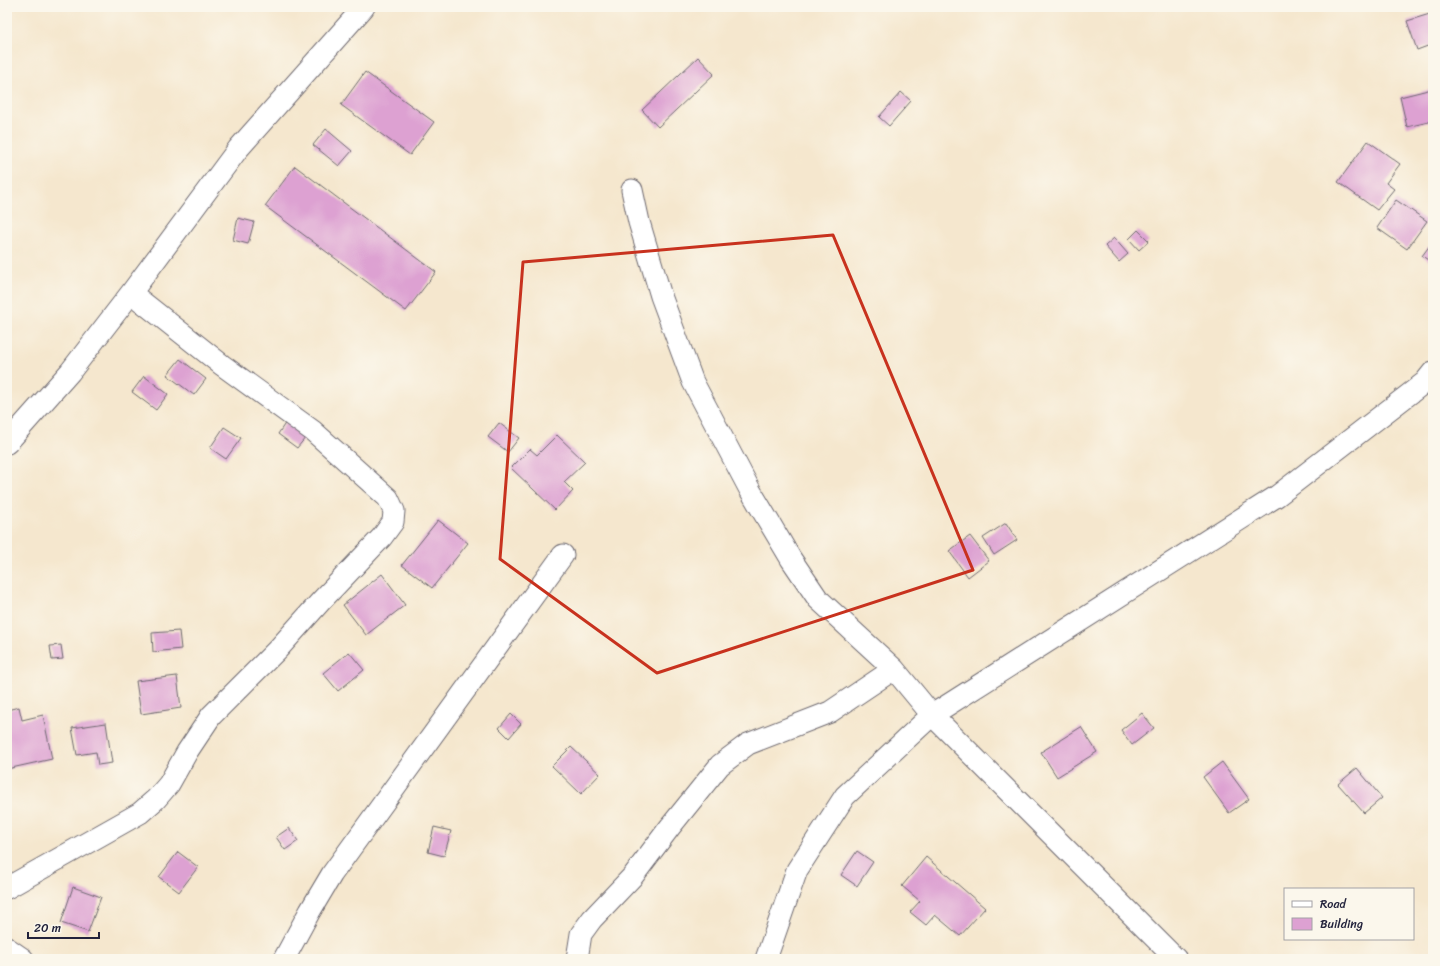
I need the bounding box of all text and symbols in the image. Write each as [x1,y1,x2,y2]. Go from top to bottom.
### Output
legend [1284,888,1414,940]
text: Road [1320,893,1347,915]
text: Building [1320,913,1363,935]
scale bar [28,914,99,940]
text: 20 m [34,917,61,939]

